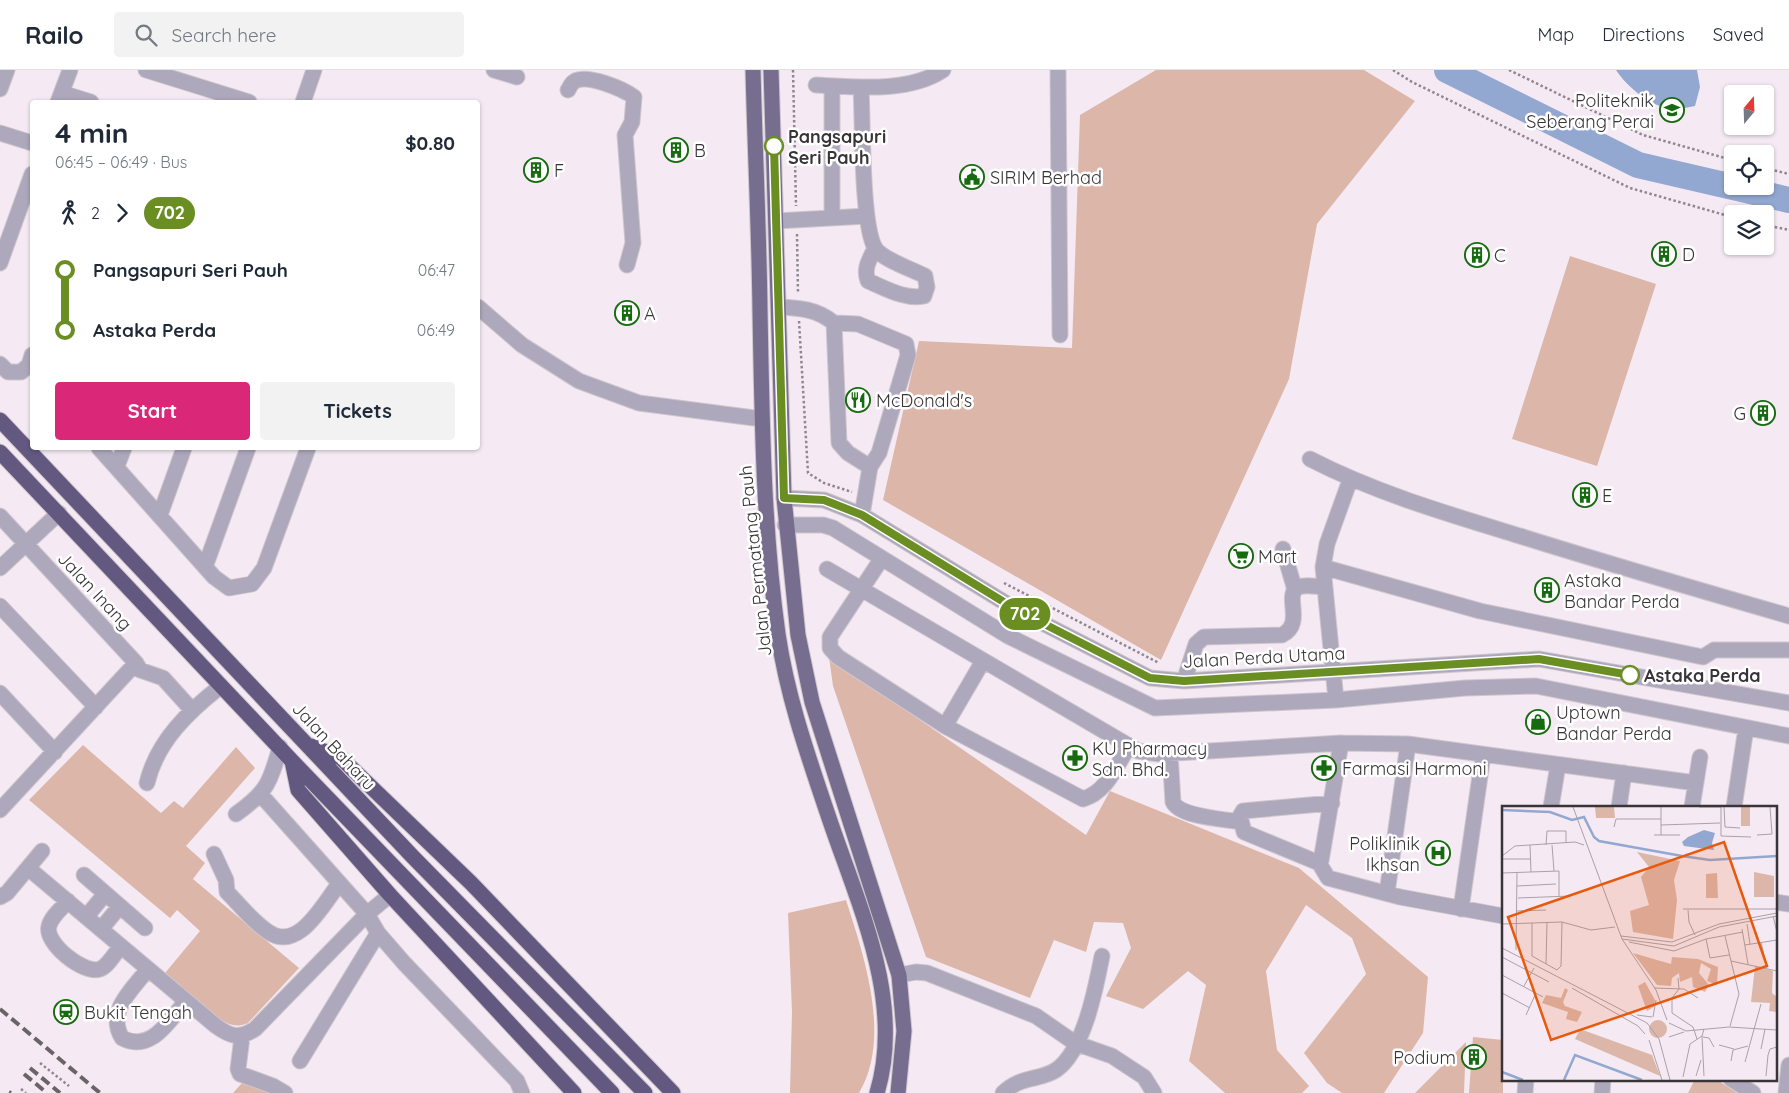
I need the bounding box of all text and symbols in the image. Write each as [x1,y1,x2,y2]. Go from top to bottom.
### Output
search box [114,12,464,57]
text: Railo [25,20,84,50]
icon: search [132,21,160,49]
text: Search here [172,23,276,47]
text: Map [1537,23,1574,46]
text: Directions [1602,23,1685,46]
text: Saved [1713,23,1764,46]
north arrow [1724,85,1774,135]
map controls [1724,85,1774,255]
place label: Politeknik Seberang Perai [1526,89,1654,133]
school or university icon: Politeknik Seberang Perai [1659,97,1685,123]
text: 4 min [55,115,128,150]
place label: Pangsapuri Seri Pauh [788,125,886,169]
text: $0.80 [405,131,455,155]
marker: Pangsapuri Seri Pauh [764,136,784,156]
building icon: B [663,137,689,163]
place label: B [694,139,706,162]
button: locate [1724,145,1774,195]
text: 06:45 – 06:49 · Bus [55,152,187,172]
building icon: F [523,157,549,183]
place label: F [554,159,564,182]
public building icon: SIRIM Berhad [959,164,985,190]
place label: SIRIM Berhad [990,166,1102,189]
icon: walk [55,199,83,227]
icon: forward [108,199,136,227]
text: 702 [154,201,185,224]
text: 2 [91,203,100,223]
button: layers [1724,205,1774,255]
building icon: D [1651,241,1677,267]
building icon: C [1464,242,1490,268]
place label: D [1682,243,1695,266]
place label: C [1494,244,1506,267]
text: Pangsapuri Seri Pauh [93,258,288,282]
text: 06:47 [418,260,455,280]
building icon: A [614,300,640,326]
place label: A [644,302,656,325]
text: Astaka Perda [93,318,216,342]
text: 06:49 [417,320,455,340]
button: Start [55,382,250,440]
button: Tickets [260,382,455,440]
restaurant icon: McDonald's [845,387,871,413]
place label: McDonald's [876,389,972,412]
building icon: G [1750,400,1776,426]
place label: G [1733,402,1746,425]
street label: Jalan Permatang Pauh [734,464,776,658]
building icon: E [1572,482,1598,508]
place label: E [1602,484,1612,507]
supermarket icon: Mart [1228,543,1254,569]
place label: Mart [1258,545,1297,568]
street label: Jalan Inang [53,547,137,635]
place label: Astaka Bandar Perda [1564,569,1680,613]
building icon: Astaka Bandar Perda [1534,577,1560,603]
line badge: 702 [996,598,1054,630]
text: 702 [1009,602,1041,625]
street label: Jalan Perda Utama [1182,641,1346,673]
place label: Astaka Perda [1644,664,1761,687]
marker: Astaka Perda [1620,665,1640,685]
street label: Jalan Baharu [287,697,381,795]
place label: Uptown Bandar Perda [1556,701,1672,745]
shop icon: Uptown Bandar Perda [1525,709,1551,735]
place label: KU Pharmacy Sdn. Bhd. [1092,737,1207,781]
pharmacy icon: KU Pharmacy Sdn. Bhd. [1062,745,1088,771]
pharmacy icon: Farmasi Harmoni [1311,755,1337,781]
place label: Farmasi Harmoni [1342,757,1487,780]
inset map [1502,806,1776,1080]
place label: Poliklinik Ikhsan [1349,832,1420,876]
hospital icon: Poliklinik Ikhsan [1425,840,1451,866]
station icon: Bukit Tengah [53,999,79,1025]
place label: Bukit Tengah [84,1001,192,1024]
building icon: Podium [1461,1044,1487,1070]
place label: Podium [1393,1046,1456,1069]

